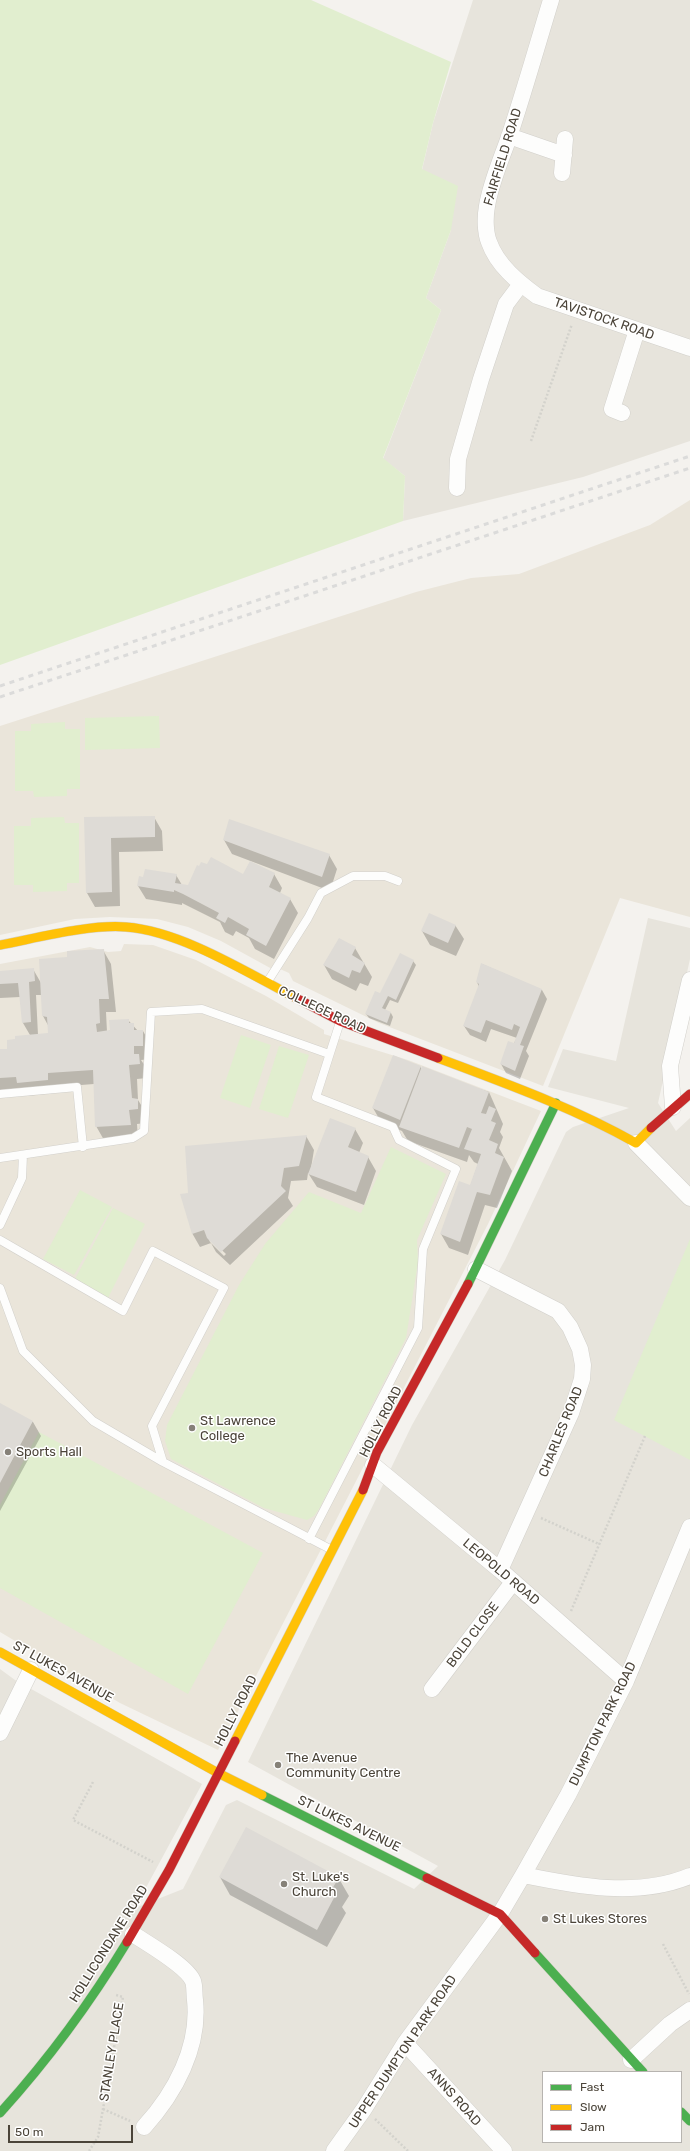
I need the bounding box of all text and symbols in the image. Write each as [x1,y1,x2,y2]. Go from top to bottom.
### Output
street label: FAIRFIELD ROAD [481,106,525,208]
street label: TAVISTOCK ROAD [552,294,656,344]
street label: COLLEGE ROAD [276,983,368,1037]
street label: HOLLY ROAD [356,1384,406,1460]
street label: CHARLES ROAD [536,1384,586,1480]
place label: St Lawrence College [200,1413,276,1444]
marker: St Lawrence College [187,1423,197,1433]
place label: Sports Hall [16,1444,82,1460]
marker: Sports Hall [3,1447,13,1457]
street label: LEOPOLD ROAD [459,1535,543,1609]
street label: BOLD CLOSE [443,1599,503,1671]
street label: ST LUKES AVENUE [10,1638,116,1706]
street label: DUMPTON PARK ROAD [566,1659,640,1789]
street label: HOLLY ROAD [211,1673,261,1749]
place label: The Avenue Community Centre [286,1750,400,1781]
marker: The Avenue Community Centre [273,1760,283,1770]
street label: ST LUKES AVENUE [295,1792,403,1856]
place label: St. Luke's Church [292,1869,349,1900]
marker: St. Luke's Church [279,1879,289,1889]
street label: HOLLICONDANE ROAD [67,1883,151,2005]
place label: St Lukes Stores [553,1911,647,1927]
marker: St Lukes Stores [540,1914,550,1924]
street label: UPPER DUMPTON PARK ROAD [346,1972,460,2132]
street label: STANLEY PLACE [96,2001,128,2103]
street label: ANNS ROAD [424,2065,484,2129]
legend [542,2071,682,2143]
text: Fast [580,2080,604,2094]
text: Slow [580,2100,607,2114]
scale bar [10,2117,135,2143]
text: Jam [580,2120,605,2134]
text: 50 m [15,2125,43,2139]

